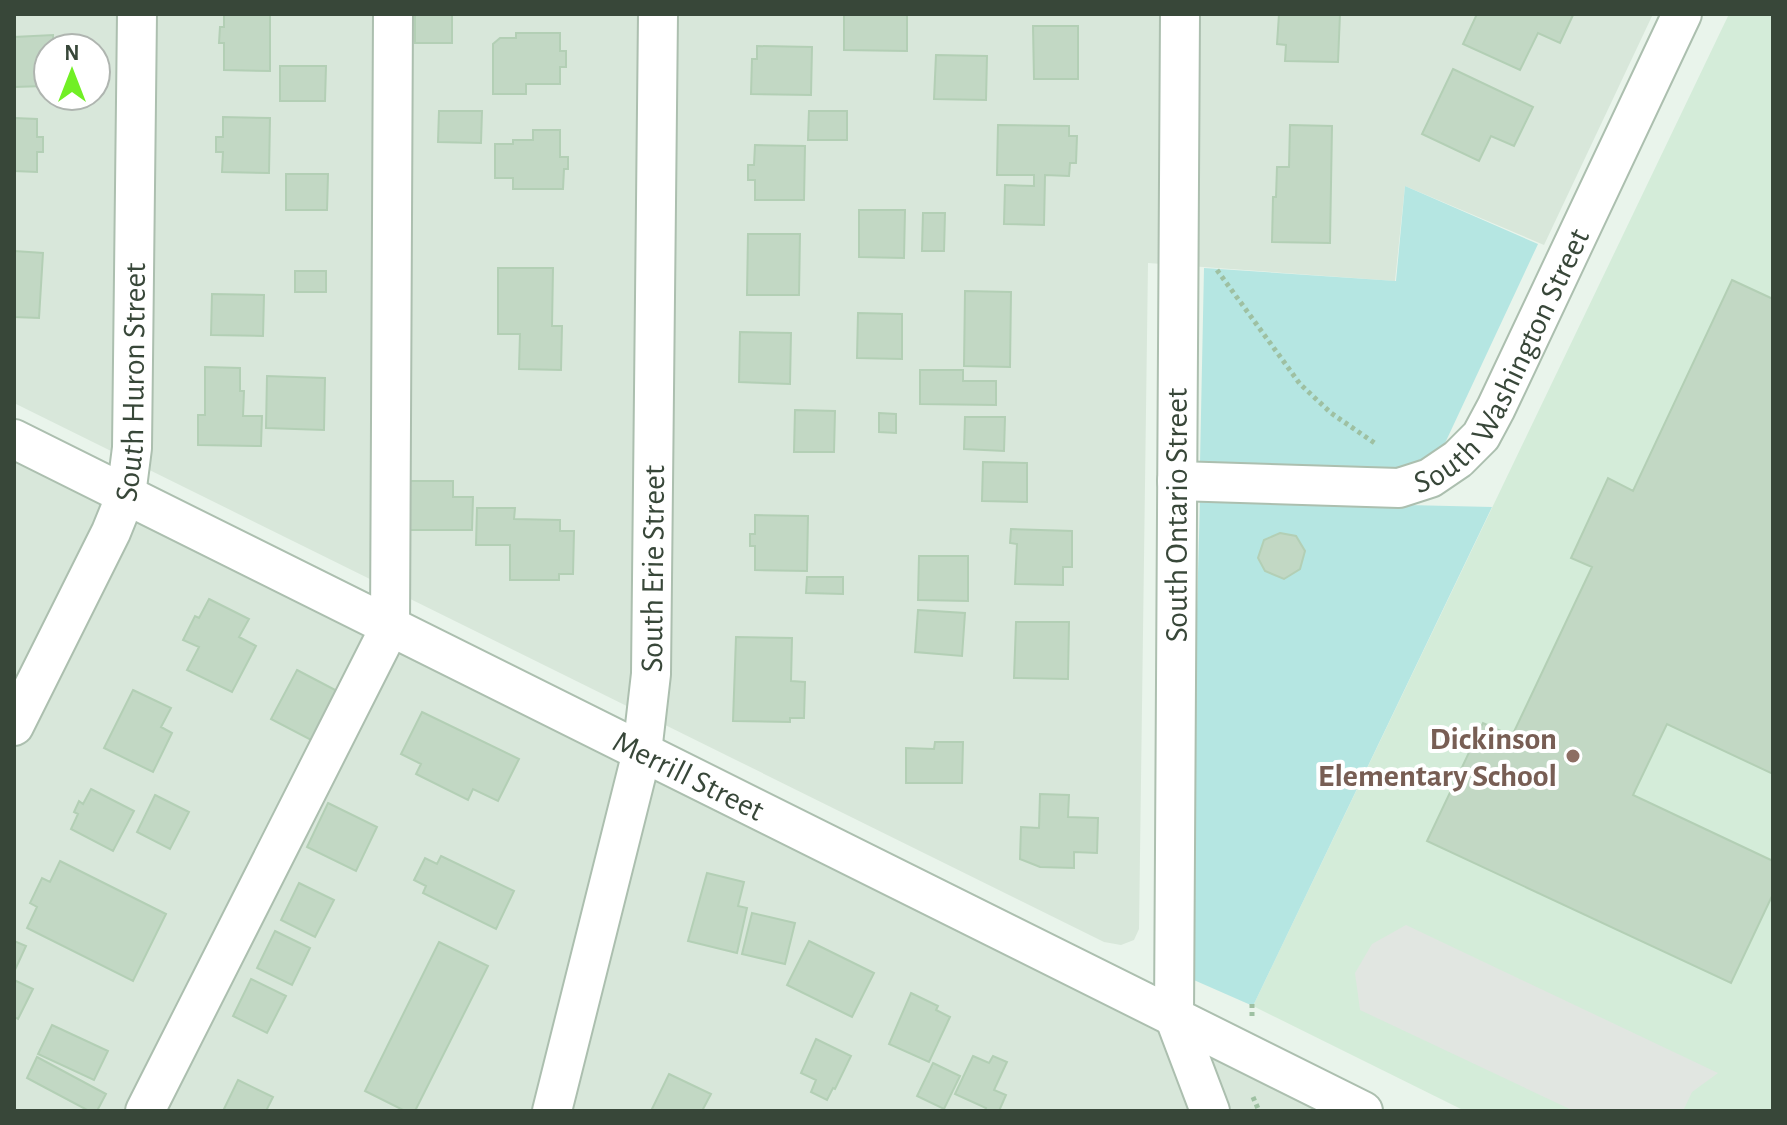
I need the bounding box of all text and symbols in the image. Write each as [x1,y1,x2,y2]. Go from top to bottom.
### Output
north arrow [32,32,112,112]
text: N [64,42,80,64]
street label: South Washington Street [1410,224,1595,499]
street label: South Huron Street [110,262,151,504]
street label: South Ontario Street [1161,388,1193,642]
street label: South Erie Street [636,465,670,672]
place label: Dickinson Elementary School [1318,723,1557,792]
street label: Merrill Street [608,725,769,827]
marker: Dickinson Elementary School [1564,747,1582,765]

